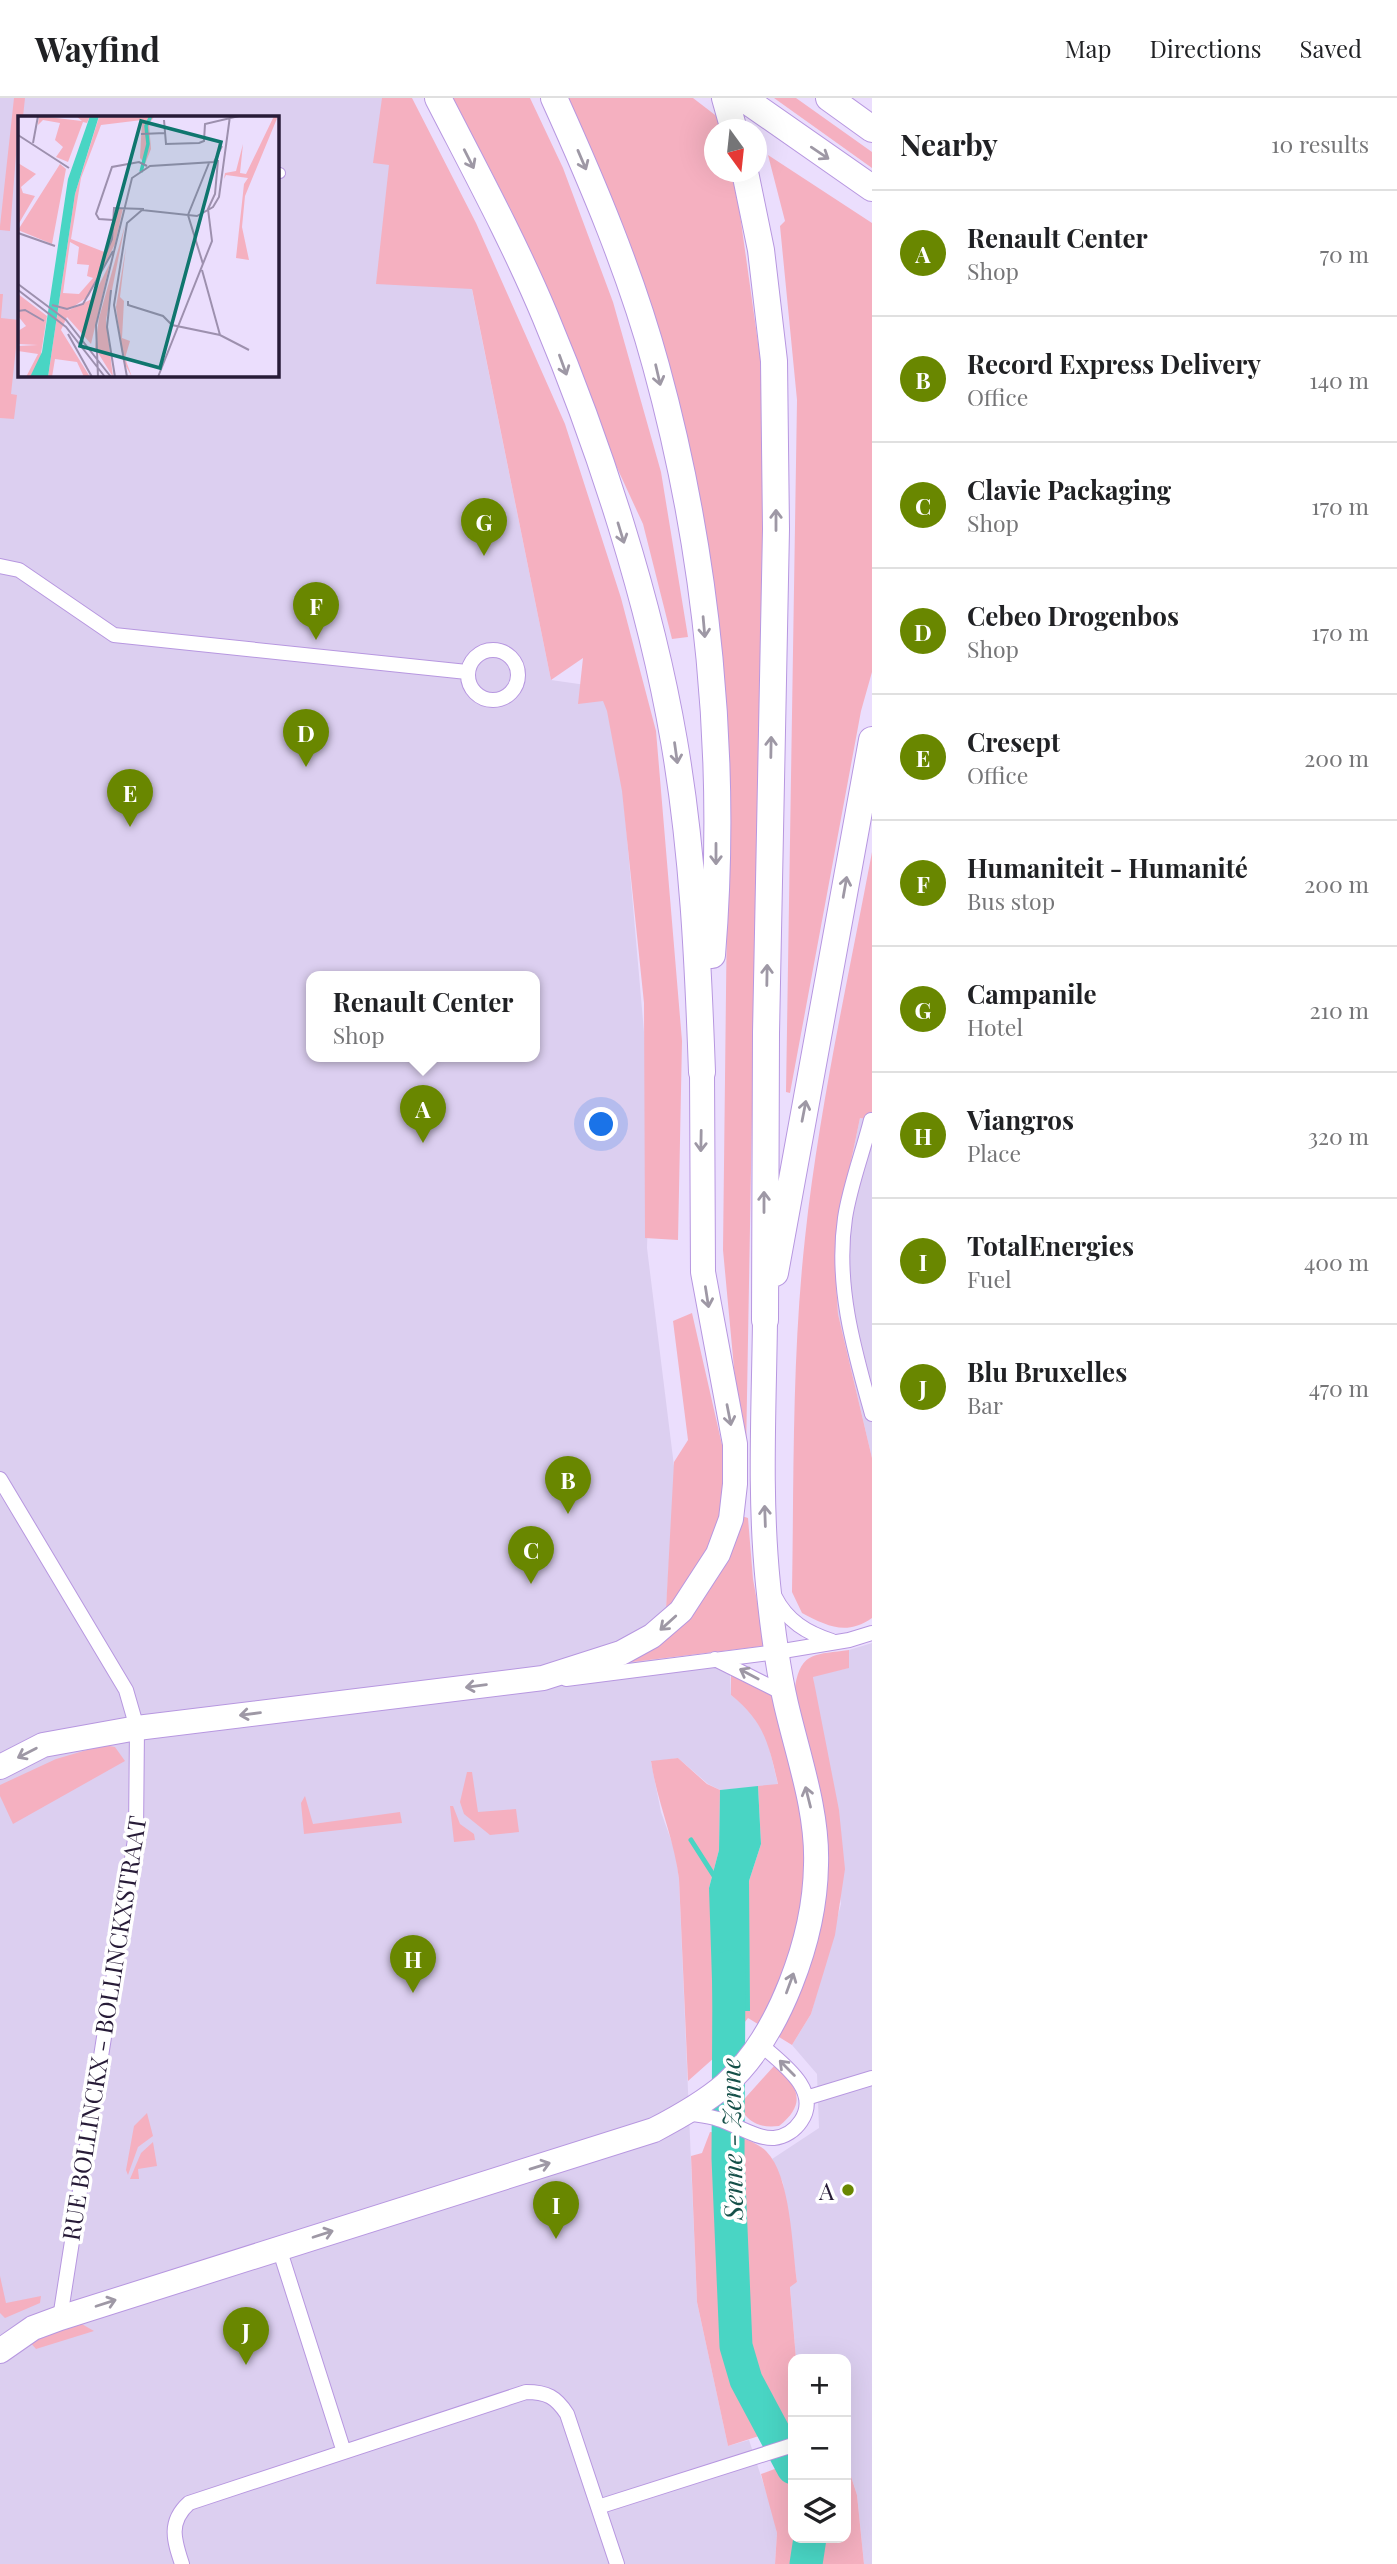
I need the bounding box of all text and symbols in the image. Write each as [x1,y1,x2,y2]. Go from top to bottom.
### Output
text: Wayfind [35,26,160,70]
text: Map [1065,32,1111,64]
text: Directions [1149,32,1262,64]
text: Saved [1300,32,1362,64]
inset map [18,116,278,376]
north arrow [704,119,767,182]
text: Nearby [900,124,998,164]
text: 10 results [1271,128,1369,159]
one-way arrow [810,146,829,160]
one-way arrow [463,148,476,169]
one-way arrow [576,149,589,171]
text: Renault Center [967,220,1148,255]
text: A [915,238,931,269]
text: 70 m [1320,238,1369,269]
text: Shop [967,255,1019,286]
text: Record Express Delivery [967,346,1261,381]
one-way arrow [558,354,571,376]
one-way arrow [652,363,665,386]
text: B [915,364,931,395]
text: 140 m [1309,364,1369,395]
text: Office [967,381,1028,412]
text: Clavie Packaging [967,472,1171,507]
text: C [915,490,931,521]
text: 170 m [1311,490,1369,521]
pin: G [461,498,507,556]
text: Shop [967,507,1019,538]
one-way arrow [769,509,783,532]
one-way arrow [616,522,629,544]
pin: F [293,582,339,640]
text: Cebeo Drogenbos [967,598,1179,633]
one-way arrow [698,615,711,638]
text: D [914,616,932,647]
text: 170 m [1311,616,1369,647]
text: Shop [967,633,1019,664]
pin: D [283,709,329,767]
text: Cresept [967,724,1060,759]
one-way arrow [764,736,778,759]
one-way arrow [670,742,683,764]
text: E [916,742,930,773]
text: 200 m [1304,742,1369,773]
text: Office [967,759,1028,790]
pin: E [107,769,153,827]
one-way arrow [709,842,723,865]
text: Humaniteit - Humanité [967,850,1248,885]
text: F [916,868,930,899]
text: 200 m [1304,868,1369,899]
one-way arrow [838,876,852,899]
text: Bus stop [967,885,1055,916]
one-way arrow [760,964,774,987]
popup [306,971,540,1062]
text: Campanile [967,976,1096,1011]
text: Renault Center [333,984,513,1019]
text: G [915,994,931,1025]
text: 210 m [1310,994,1369,1025]
text: Hotel [967,1011,1023,1042]
text: Shop [333,1019,385,1050]
pin: A [400,1085,446,1143]
one-way arrow [797,1100,811,1123]
text: Viangros [967,1102,1074,1137]
your location [584,1107,618,1141]
text: H [914,1120,932,1151]
text: 320 m [1308,1120,1369,1151]
one-way arrow [694,1129,708,1152]
text: Place [967,1137,1021,1168]
one-way arrow [757,1191,771,1214]
text: TotalEnergies [967,1228,1134,1263]
text: I [919,1246,927,1277]
text: 400 m [1304,1246,1369,1277]
text: Fuel [967,1263,1012,1294]
one-way arrow [701,1285,714,1308]
text: Blu Bruxelles [967,1354,1127,1389]
text: J [919,1372,927,1403]
text: 470 m [1309,1372,1369,1403]
text: Bar [967,1389,1003,1420]
one-way arrow [722,1403,736,1426]
pin: B [545,1456,591,1514]
one-way arrow [758,1505,771,1528]
pin: C [508,1526,554,1584]
one-way arrow [659,1615,677,1631]
one-way arrow [740,1667,760,1681]
one-way arrow [465,1680,487,1693]
one-way arrow [239,1708,262,1721]
one-way arrow [17,1747,37,1761]
one-way arrow [800,1786,814,1809]
street label: RUE BOLLINCKX - BOLLINCKXSTRAAT [54,1813,152,2243]
pin: H [390,1935,436,1993]
one-way arrow [785,1972,798,1994]
water label: Senne - Zenne [712,2058,750,2221]
one-way arrow [778,2060,795,2077]
one-way arrow [528,2158,550,2171]
place label: A [818,2174,835,2206]
pin: I [533,2181,579,2239]
marker: A [840,2182,856,2198]
one-way arrow [311,2227,333,2239]
one-way arrow [95,2296,117,2309]
pin: J [223,2307,269,2365]
map controls [788,2354,851,2543]
button: + [788,2354,851,2417]
button: − [788,2417,851,2480]
button: layers [788,2480,851,2543]

